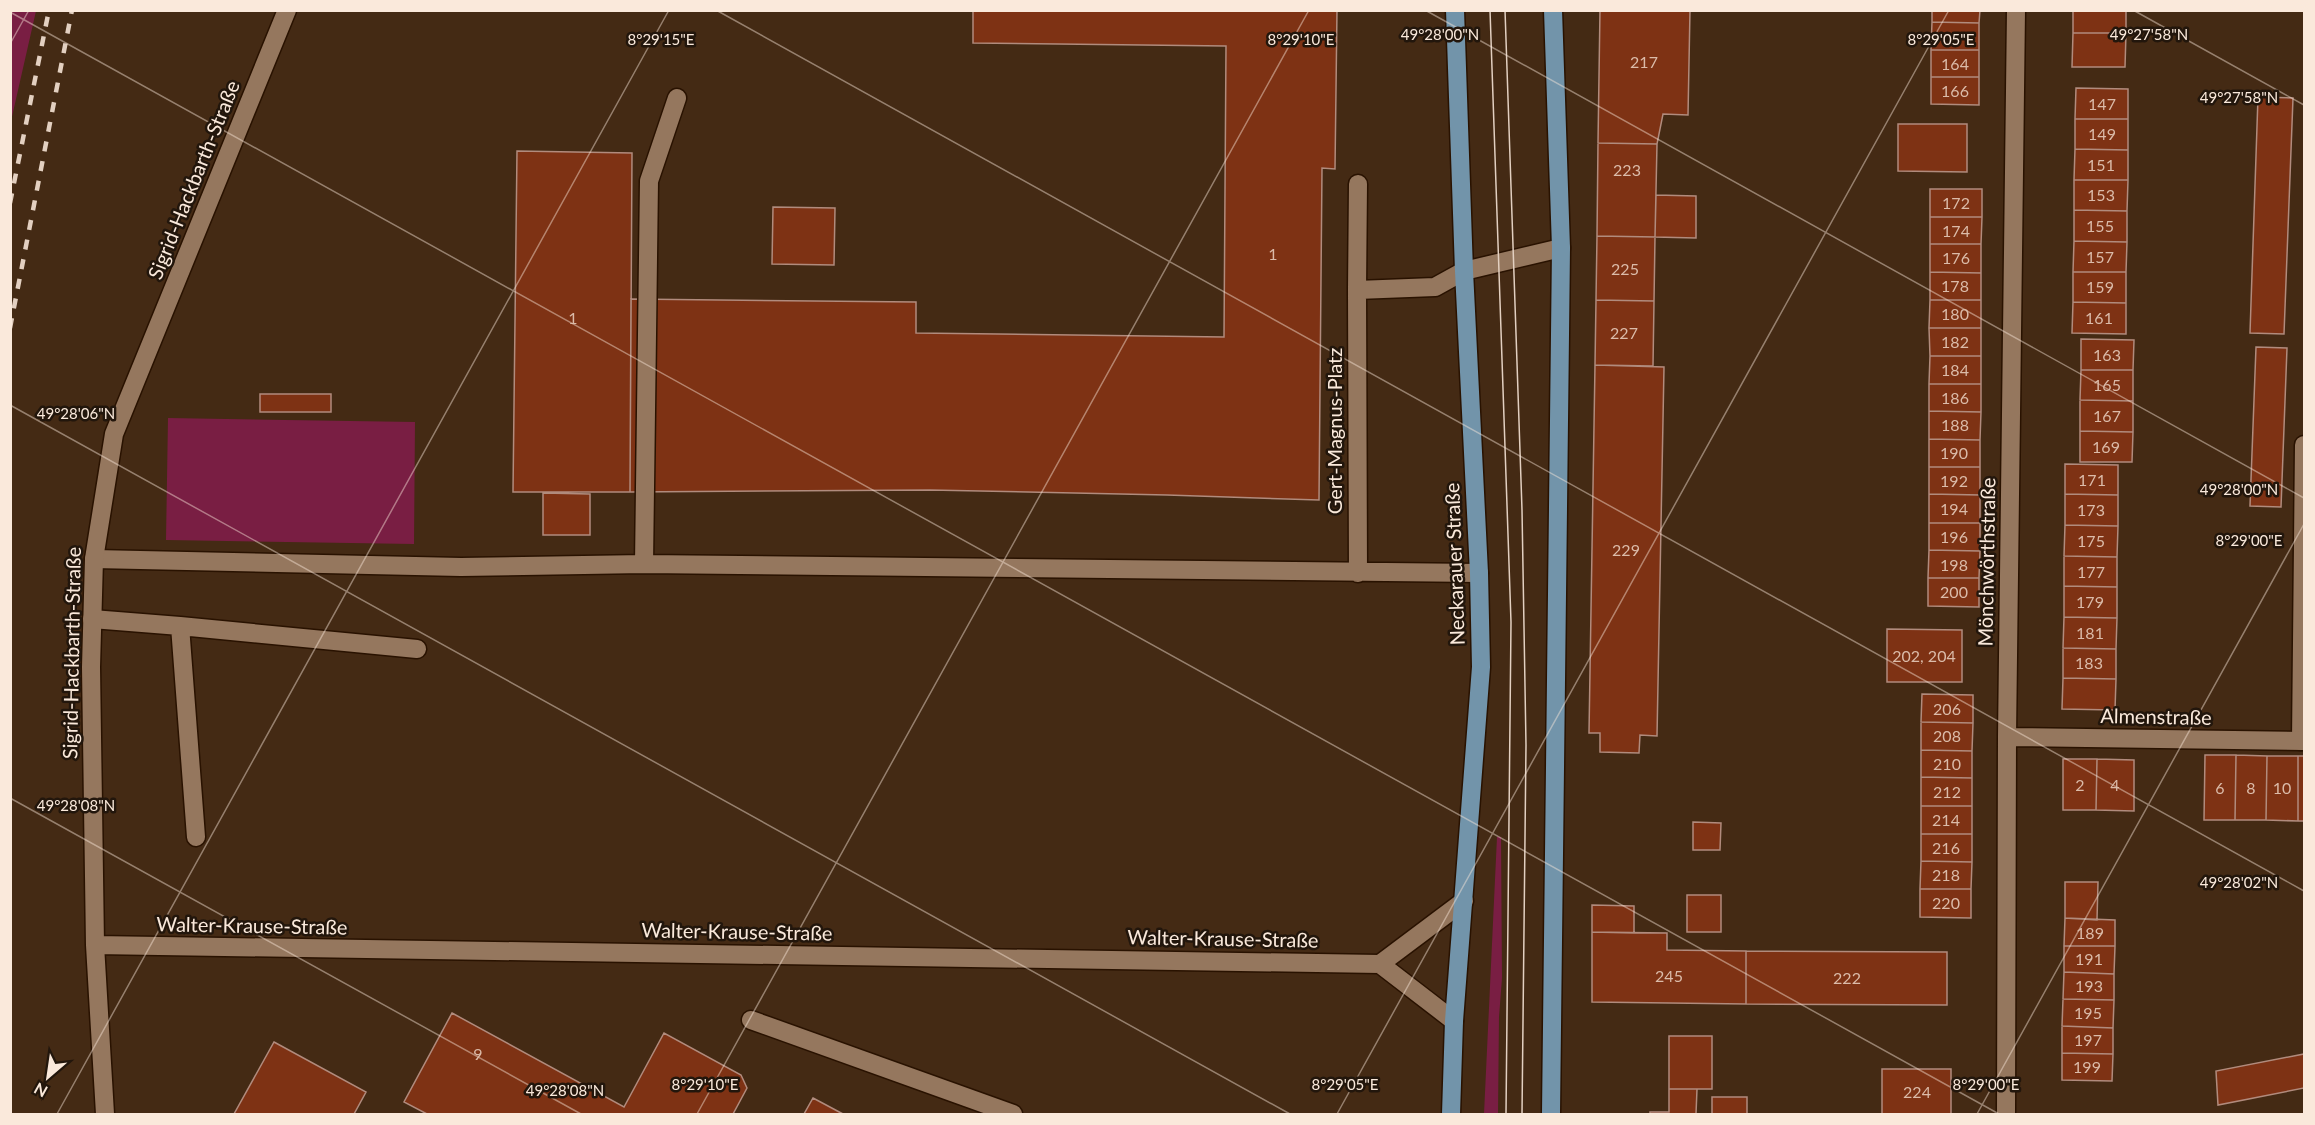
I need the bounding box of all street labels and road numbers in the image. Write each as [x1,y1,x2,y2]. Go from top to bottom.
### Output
street label: Sigrid-Hackbarth-Straße [142,77,244,283]
street label: Gert-Magnus-Platz [1322,348,1346,514]
street label: Mönchwörthstraße [1973,477,1999,647]
street label: Neckarauer Straße [1439,482,1469,646]
street label: Sigrid-Hackbarth-Straße [57,547,85,759]
street label: Almenstraße [2100,703,2212,729]
street label: Walter-Krause-Straße [156,911,348,939]
street label: Walter-Krause-Straße [641,917,833,945]
street label: Walter-Krause-Straße [1127,924,1319,952]

